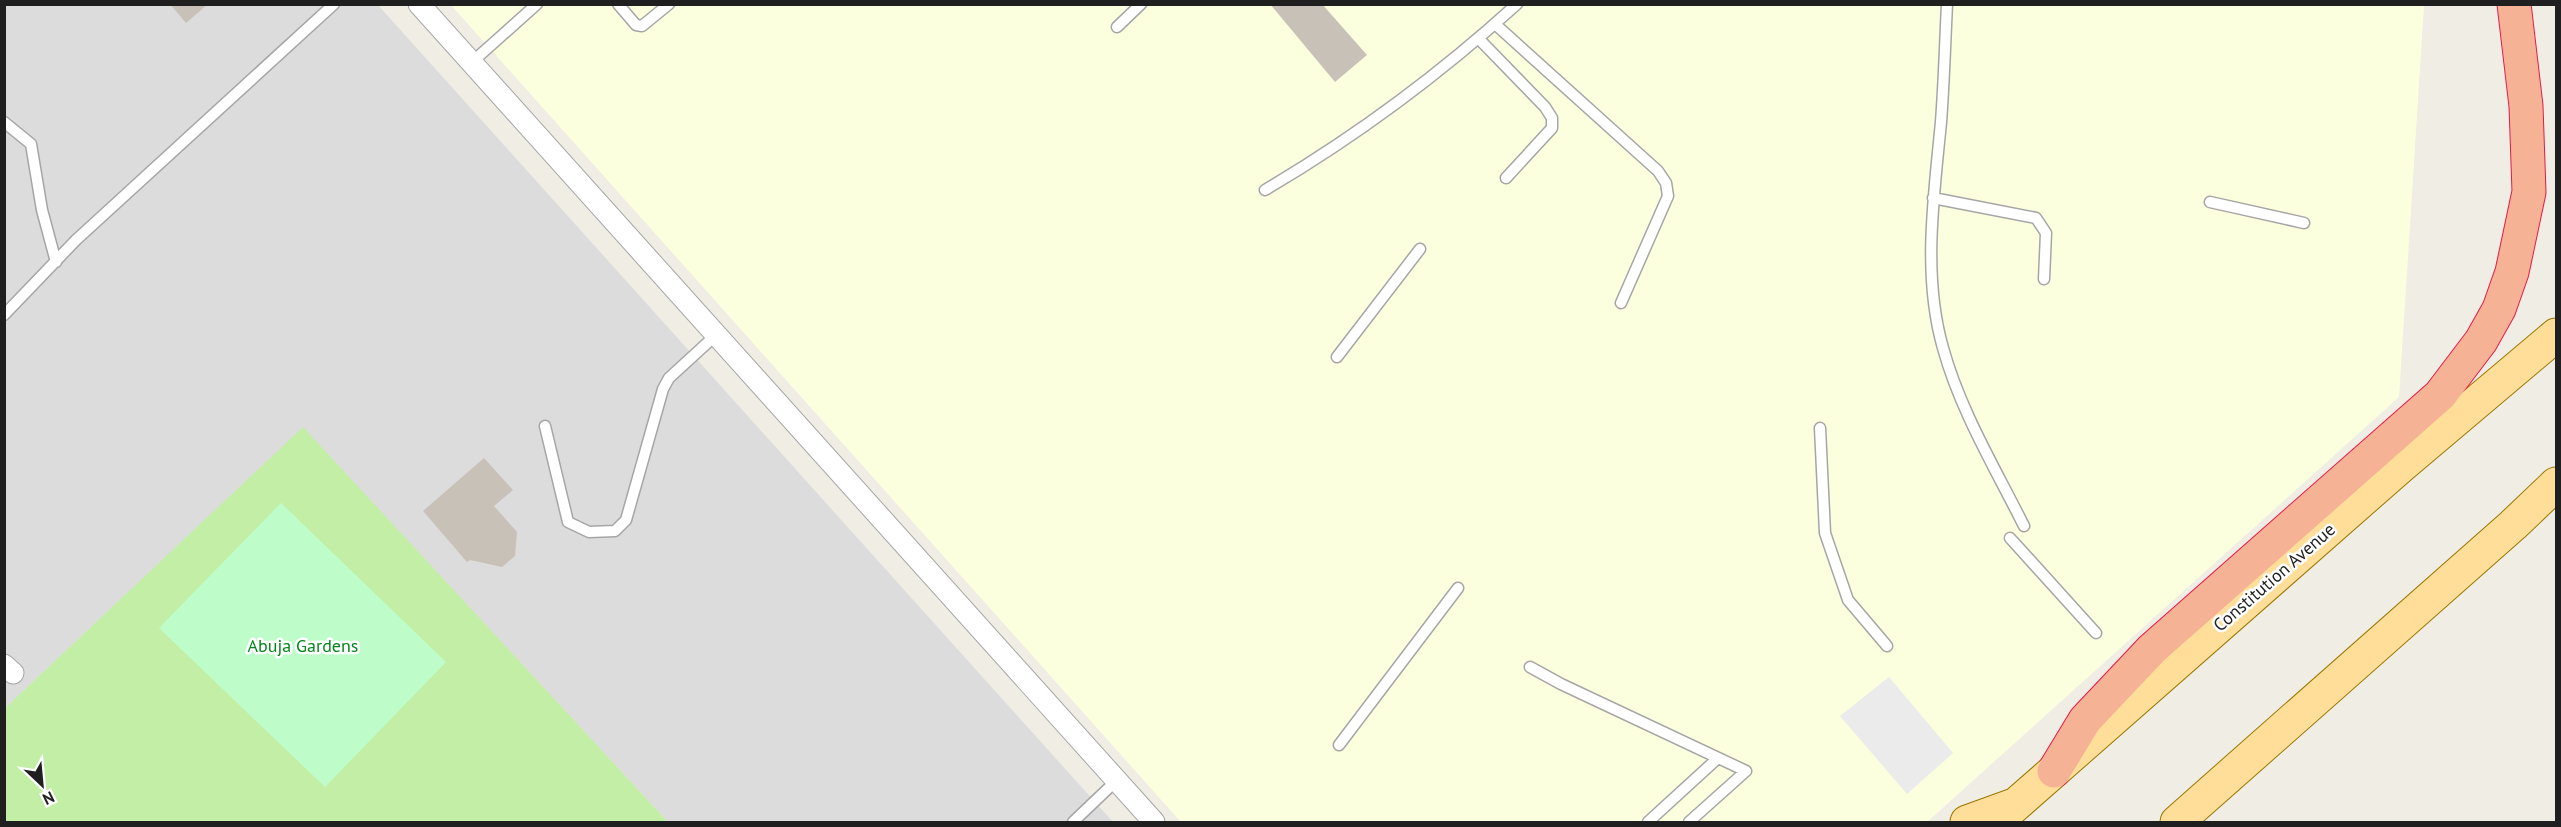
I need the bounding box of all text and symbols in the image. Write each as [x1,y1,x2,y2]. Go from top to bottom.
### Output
street label: Constitution Avenue [2208,518,2340,636]
park label: Abuja Gardens [248,634,358,657]
north arrow [12,755,72,815]
text: N [39,787,58,810]

